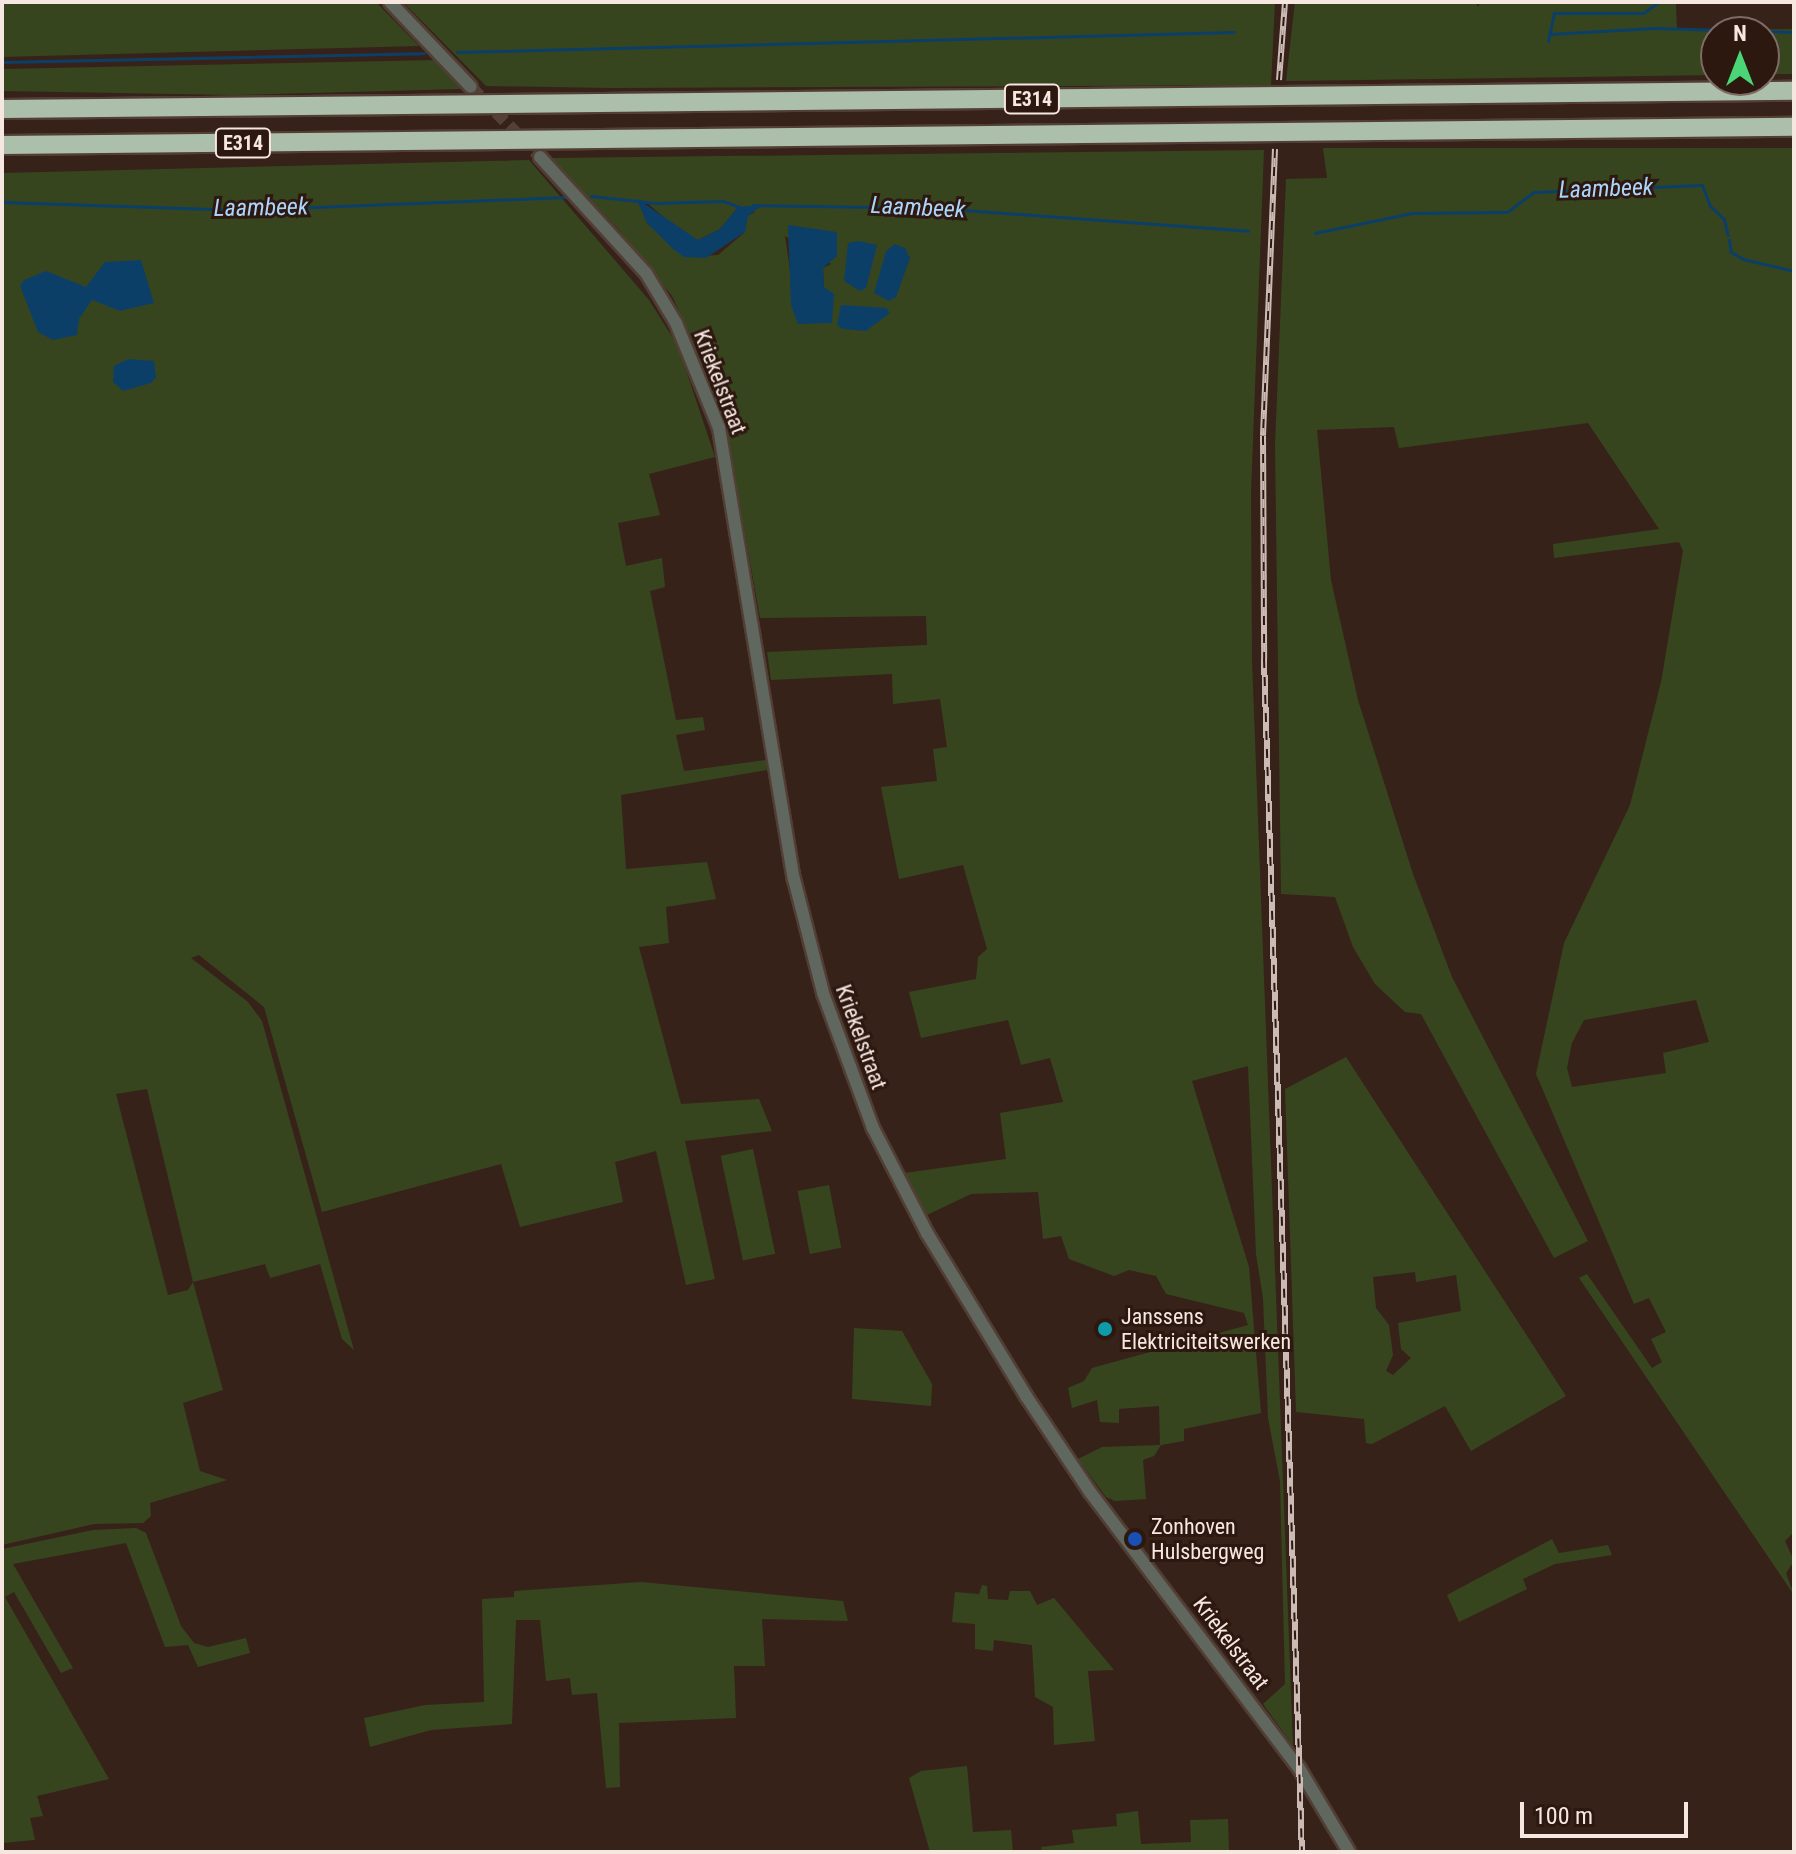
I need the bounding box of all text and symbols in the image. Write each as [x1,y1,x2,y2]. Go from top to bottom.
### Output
north arrow [1700,16,1780,96]
text: N [1733,21,1747,46]
road number: E314 [1002,83,1062,115]
road number: E314 [213,127,273,159]
water label: Laambeek [1558,173,1654,205]
water label: Laambeek [870,191,966,225]
water label: Laambeek [213,193,309,223]
street label: Kriekelstraat [688,326,752,438]
street label: Kriekelstraat [830,981,892,1093]
place label: Janssens Elektriciteitswerken [1121,1303,1291,1354]
marker: Janssens Elektriciteitswerken [1096,1320,1114,1338]
place label: Zonhoven Hulsbergweg [1151,1513,1264,1564]
marker: Zonhoven Hulsbergweg [1126,1530,1144,1548]
street label: Kriekelstraat [1188,1591,1274,1695]
scale bar [1524,1786,1692,1836]
text: 100 m [1534,1802,1593,1830]

